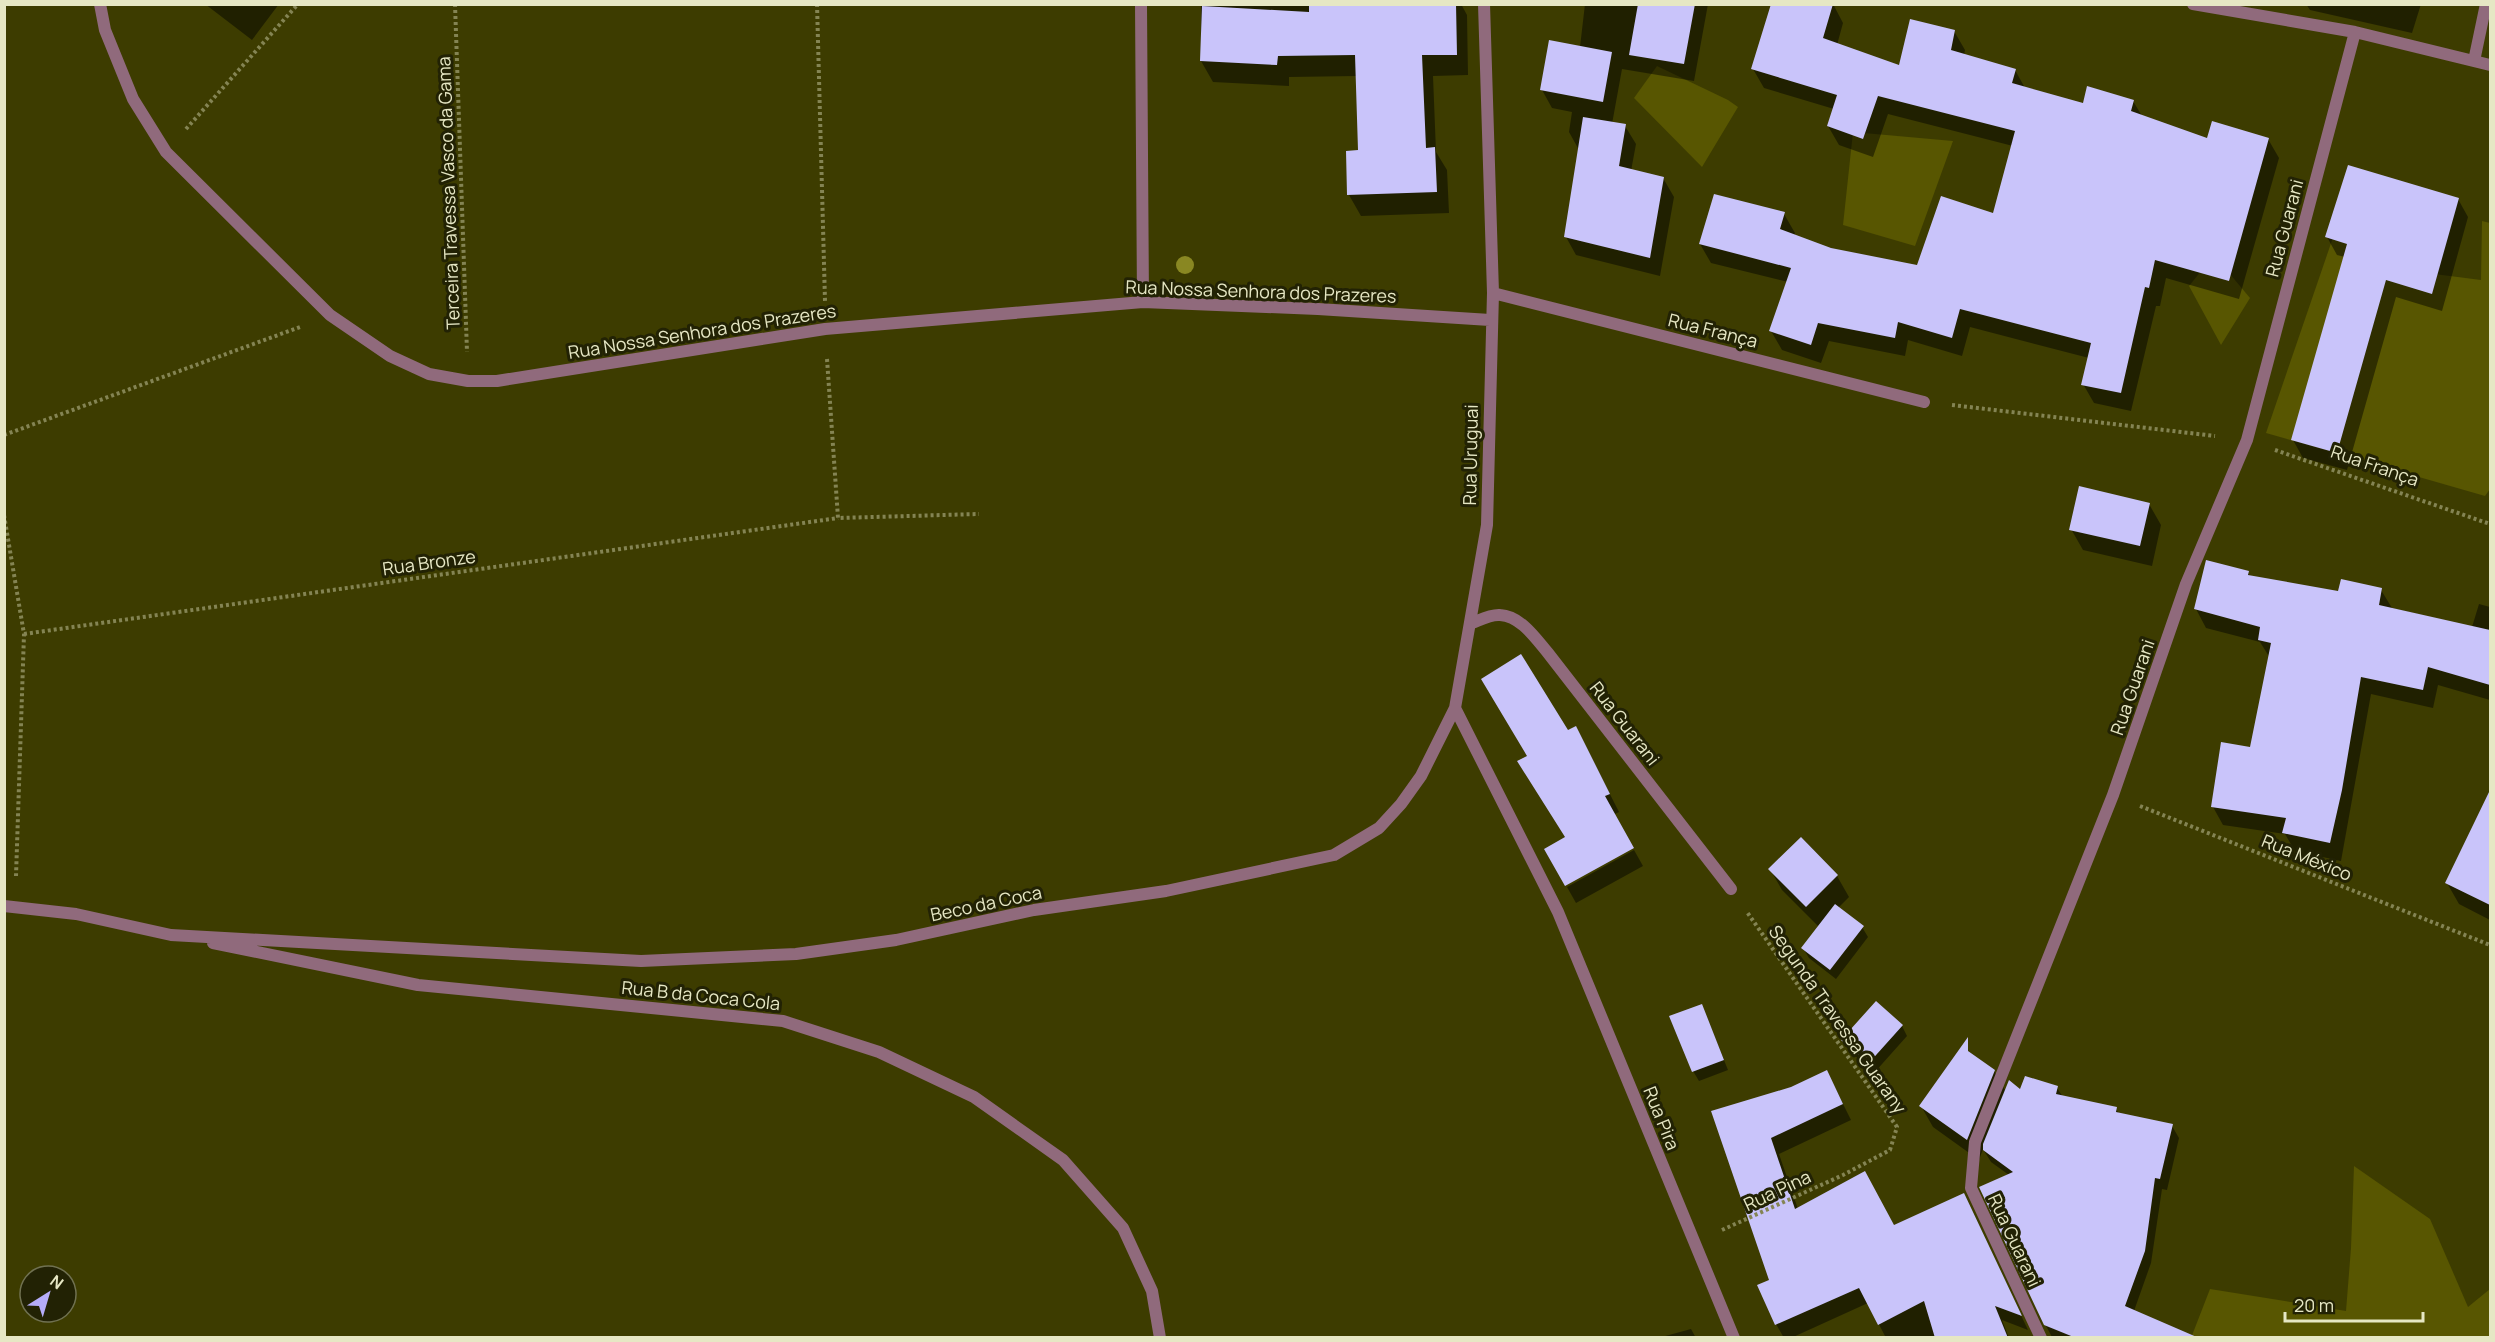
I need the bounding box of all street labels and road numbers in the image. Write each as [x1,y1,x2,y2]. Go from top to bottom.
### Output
street label: Terceira Travessa Vasco da Gama [431,56,465,330]
street label: Rua Guarani [2259,177,2309,279]
street label: Rua Nossa Senhora dos Prazeres [1125,274,1397,308]
street label: Rua Nossa Senhora dos Prazeres [566,298,838,364]
street label: Rua França [1666,307,1760,353]
street label: Rua Uruguai [1457,404,1483,506]
street label: Rua França [2328,439,2422,491]
street label: Rua Bronze [381,544,477,580]
street label: Rua Guarani [2104,636,2160,738]
street label: Rua Guarani [1585,676,1665,770]
street label: Rua México [2258,828,2356,886]
street label: Beco da Coca [928,879,1044,927]
street label: Segunda Travessa Guarany [1764,920,1913,1118]
street label: Rua B da Coca Cola [621,975,781,1015]
street label: Rua Pira [1638,1083,1686,1153]
street label: Rua Pina [1740,1164,1814,1216]
street label: Rua Guarani [1983,1190,2047,1290]

